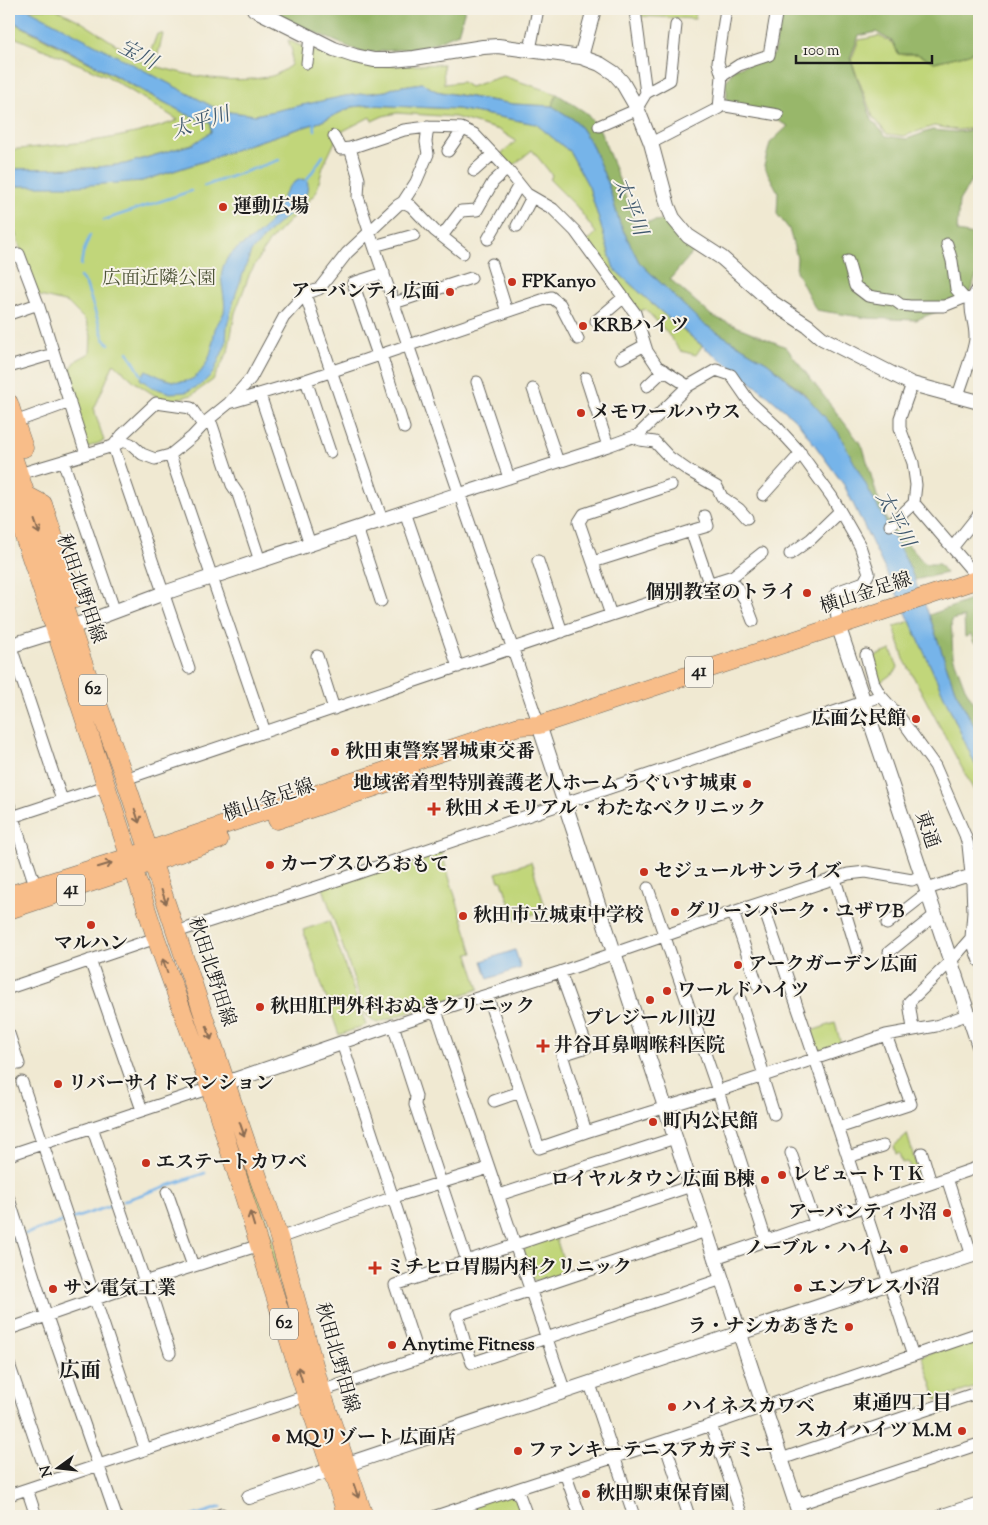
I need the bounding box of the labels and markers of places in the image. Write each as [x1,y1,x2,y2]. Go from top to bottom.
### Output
place label: 運動広場 [233,194,309,221]
marker: 運動広場 [217,201,229,213]
place label: FPKanyo [522,269,597,296]
marker: FPKanyo [506,276,518,288]
place label: アーバンティ広面 [291,279,440,306]
marker: アーバンティ広面 [444,286,456,298]
place label: KRBハイツ [593,313,689,340]
marker: KRBハイツ [577,320,589,332]
place label: メモワールハウス [591,400,741,427]
marker: メモワールハウス [575,407,587,419]
place label: 個別教室のトライ [646,580,797,607]
marker: 個別教室のトライ [801,587,813,599]
place label: 広面公民館 [811,706,906,733]
marker: 広面公民館 [910,713,922,725]
place label: 秋田東警察署城東交番 [345,739,535,766]
marker: 秋田東警察署城東交番 [329,746,341,758]
place label: 地域密着型特別養護老人ホーム うぐいす城東 [353,771,737,798]
marker: 地域密着型特別養護老人ホーム うぐいす城東 [741,778,753,790]
place label: 秋田メモリアル・わたなべクリニック [445,796,766,823]
marker: 秋田メモリアル・わたなべクリニック [427,802,441,816]
place label: カーブスひろおもて [280,852,449,879]
marker: カーブスひろおもて [264,859,276,871]
place label: セジュールサンライズ [654,859,842,886]
marker: セジュールサンライズ [638,866,650,878]
place label: グリーンパーク・ユザワB [685,899,904,926]
place label: 秋田市立城東中学校 [473,903,644,930]
marker: グリーンパーク・ユザワB [669,906,681,918]
marker: 秋田市立城東中学校 [457,910,469,922]
marker: マルハン [85,919,97,931]
place label: マルハン [54,931,128,958]
place label: アークガーデン広面 [748,952,918,979]
marker: アークガーデン広面 [732,959,744,971]
place label: ワールドハイツ [677,978,809,1005]
marker: ワールドハイツ [661,985,673,997]
place label: 秋田肛門外科おぬきクリニック [270,994,535,1021]
marker: プレジール川辺 [644,994,656,1006]
marker: 秋田肛門外科おぬきクリニック [254,1001,266,1013]
place label: プレジール川辺 [584,1006,716,1033]
place label: 井谷耳鼻咽喉科医院 [554,1033,725,1060]
marker: 井谷耳鼻咽喉科医院 [536,1039,550,1053]
place label: リバーサイドマンション [68,1071,274,1098]
marker: リバーサイドマンション [52,1078,64,1090]
place label: 町内公民館 [663,1109,758,1136]
marker: 町内公民館 [647,1116,659,1128]
place label: エステートカワベ [156,1150,307,1177]
marker: エステートカワベ [140,1157,152,1169]
place label: レピュートＴＫ [792,1162,925,1189]
place label: ロイヤルタウン広面 B棟 [551,1167,755,1194]
marker: レピュートＴＫ [776,1169,788,1181]
marker: ロイヤルタウン広面 B棟 [759,1174,771,1186]
place label: アーバンティ小沼 [788,1200,937,1227]
marker: アーバンティ小沼 [941,1207,953,1219]
place label: ノーブル・ハイム [744,1236,894,1263]
marker: ノーブル・ハイム [898,1243,910,1255]
place label: ミチヒロ胃腸内科クリニック [386,1255,632,1282]
marker: ミチヒロ胃腸内科クリニック [368,1261,382,1275]
place label: エンプレス小沼 [808,1275,940,1302]
place label: サン電気工業 [63,1276,176,1303]
marker: エンプレス小沼 [792,1282,804,1294]
marker: サン電気工業 [47,1283,59,1295]
place label: ラ・ナシカあきた [687,1314,839,1341]
marker: ラ・ナシカあきた [843,1321,855,1333]
place label: Anytime Fitness [402,1332,535,1359]
marker: Anytime Fitness [386,1339,398,1351]
place label: ハイネスカワベ [682,1394,815,1421]
marker: ハイネスカワベ [666,1401,678,1413]
place label: スカイハイツ M.M [795,1418,953,1445]
place label: MQリゾート 広面店 [286,1425,456,1452]
marker: スカイハイツ M.M [956,1425,968,1437]
marker: MQリゾート 広面店 [270,1432,282,1444]
place label: ファンキーテニスアカデミー [528,1438,774,1465]
marker: ファンキーテニスアカデミー [512,1445,524,1457]
place label: 秋田駅東保育園 [596,1481,729,1508]
marker: 秋田駅東保育園 [580,1488,592,1500]

